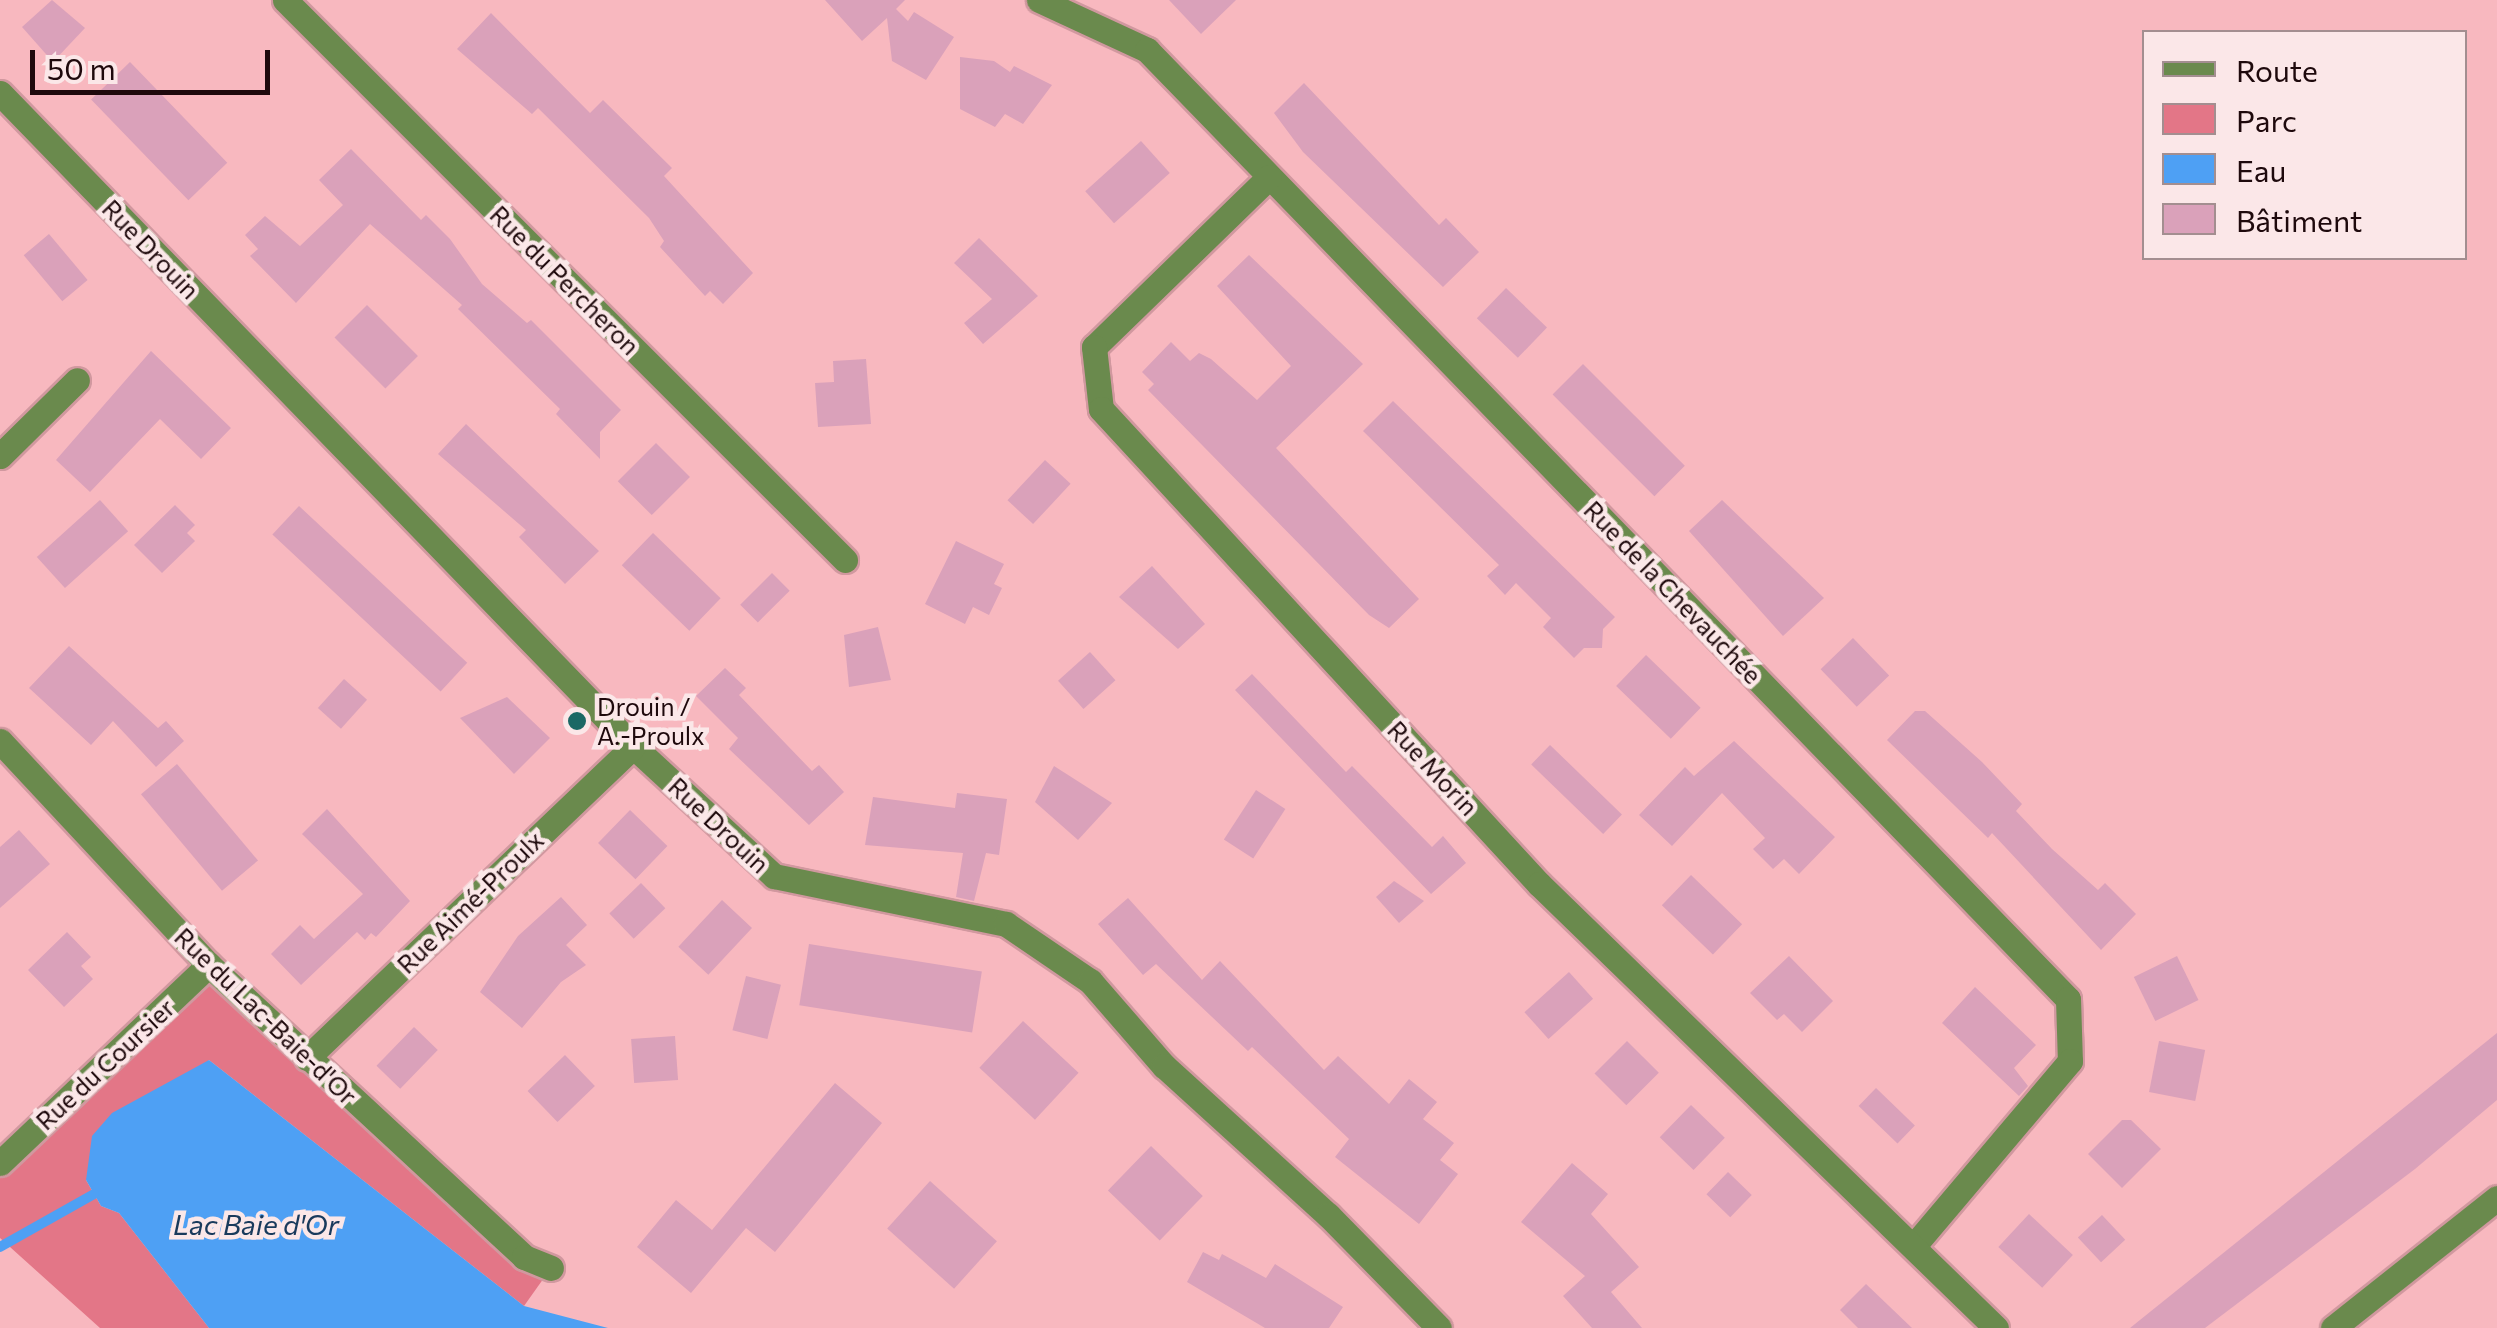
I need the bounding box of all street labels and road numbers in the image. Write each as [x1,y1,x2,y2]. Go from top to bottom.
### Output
street label: Rue Drouin [96,193,206,305]
street label: Rue du Percheron [484,199,646,361]
street label: Rue de la Chevauchée [1578,494,1768,690]
street label: Rue Morin [1382,715,1484,821]
street label: Rue Drouin [663,771,775,879]
street label: Rue Aimé-Proulx [391,825,549,979]
street label: Rue du Lac-Baie-d'Or [169,921,363,1111]
street label: Rue du Coursier [30,992,180,1136]

